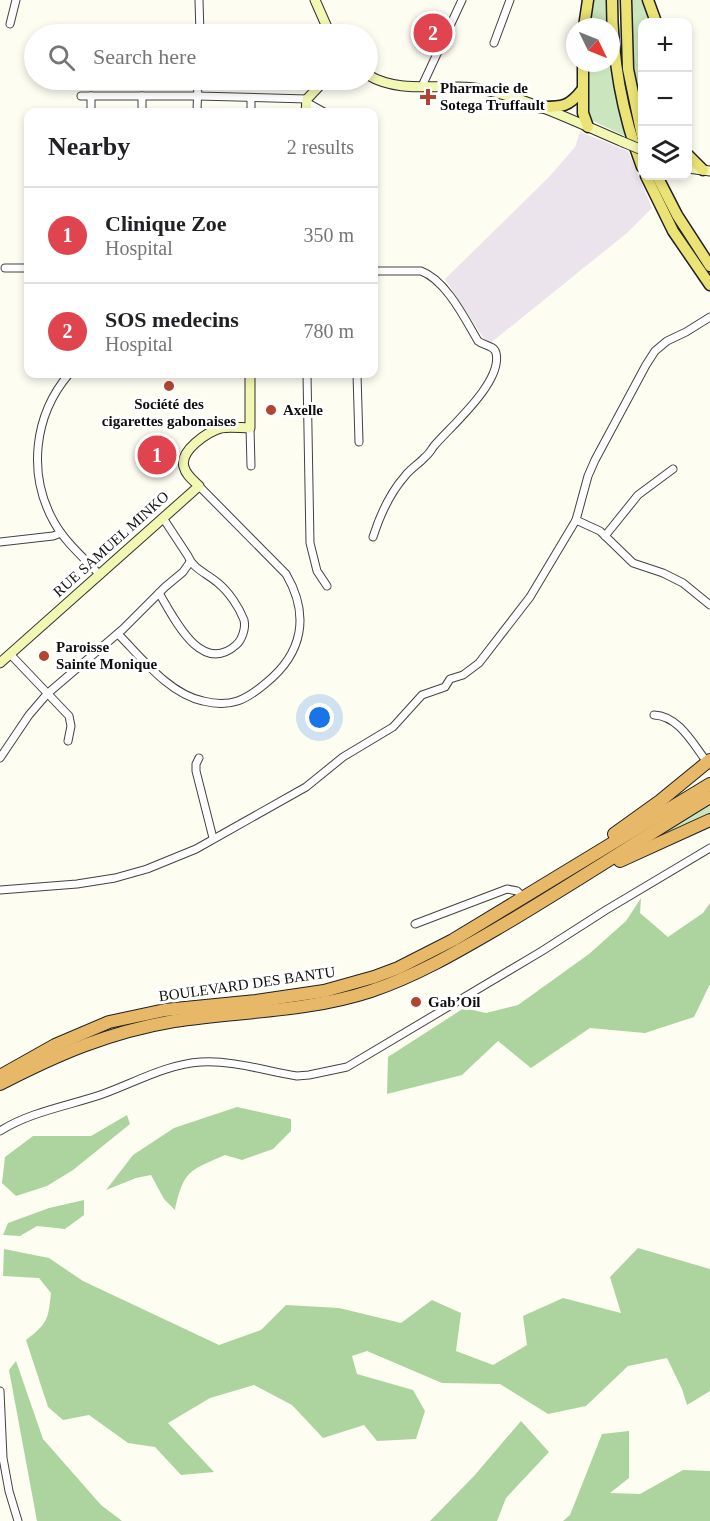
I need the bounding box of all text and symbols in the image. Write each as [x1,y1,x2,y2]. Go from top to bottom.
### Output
pin: 2 [414,10,452,56]
north arrow [566,18,620,72]
map controls [638,18,692,180]
button: + [638,18,692,72]
search box [24,24,378,90]
icon: search [45,41,78,74]
text: Search here [93,44,196,69]
button: − [638,72,692,126]
place label: Pharmacie de Sotega Truffault [440,80,545,113]
marker: Pharmacie de Sotega Truffault [421,90,435,104]
button: layers [638,126,692,180]
text: Nearby [48,132,130,161]
text: 2 results [287,136,354,158]
text: Clinique Zoe [105,211,227,236]
text: 1 [63,224,73,246]
text: 350 m [303,224,354,246]
text: Hospital [105,237,173,259]
text: SOS medecins [105,307,239,332]
text: 2 [63,320,73,342]
text: 780 m [303,320,354,342]
text: Hospital [105,333,173,355]
marker: Société des cigarettes gabonaises [162,379,176,393]
place label: Société des cigarettes gabonaises [102,396,236,429]
place label: Axelle [283,402,323,418]
marker: Axelle [264,403,278,417]
pin: 1 [138,432,176,478]
street label: RUE SAMUEL MINKO [50,488,172,600]
place label: Paroisse Sainte Monique [56,639,158,672]
marker: Paroisse Sainte Monique [37,649,51,663]
your location [305,703,334,732]
street label: BOULEVARD DES BANTU [158,964,336,1004]
place label: Gab’Oil [428,994,481,1010]
marker: Gab’Oil [409,995,423,1009]

